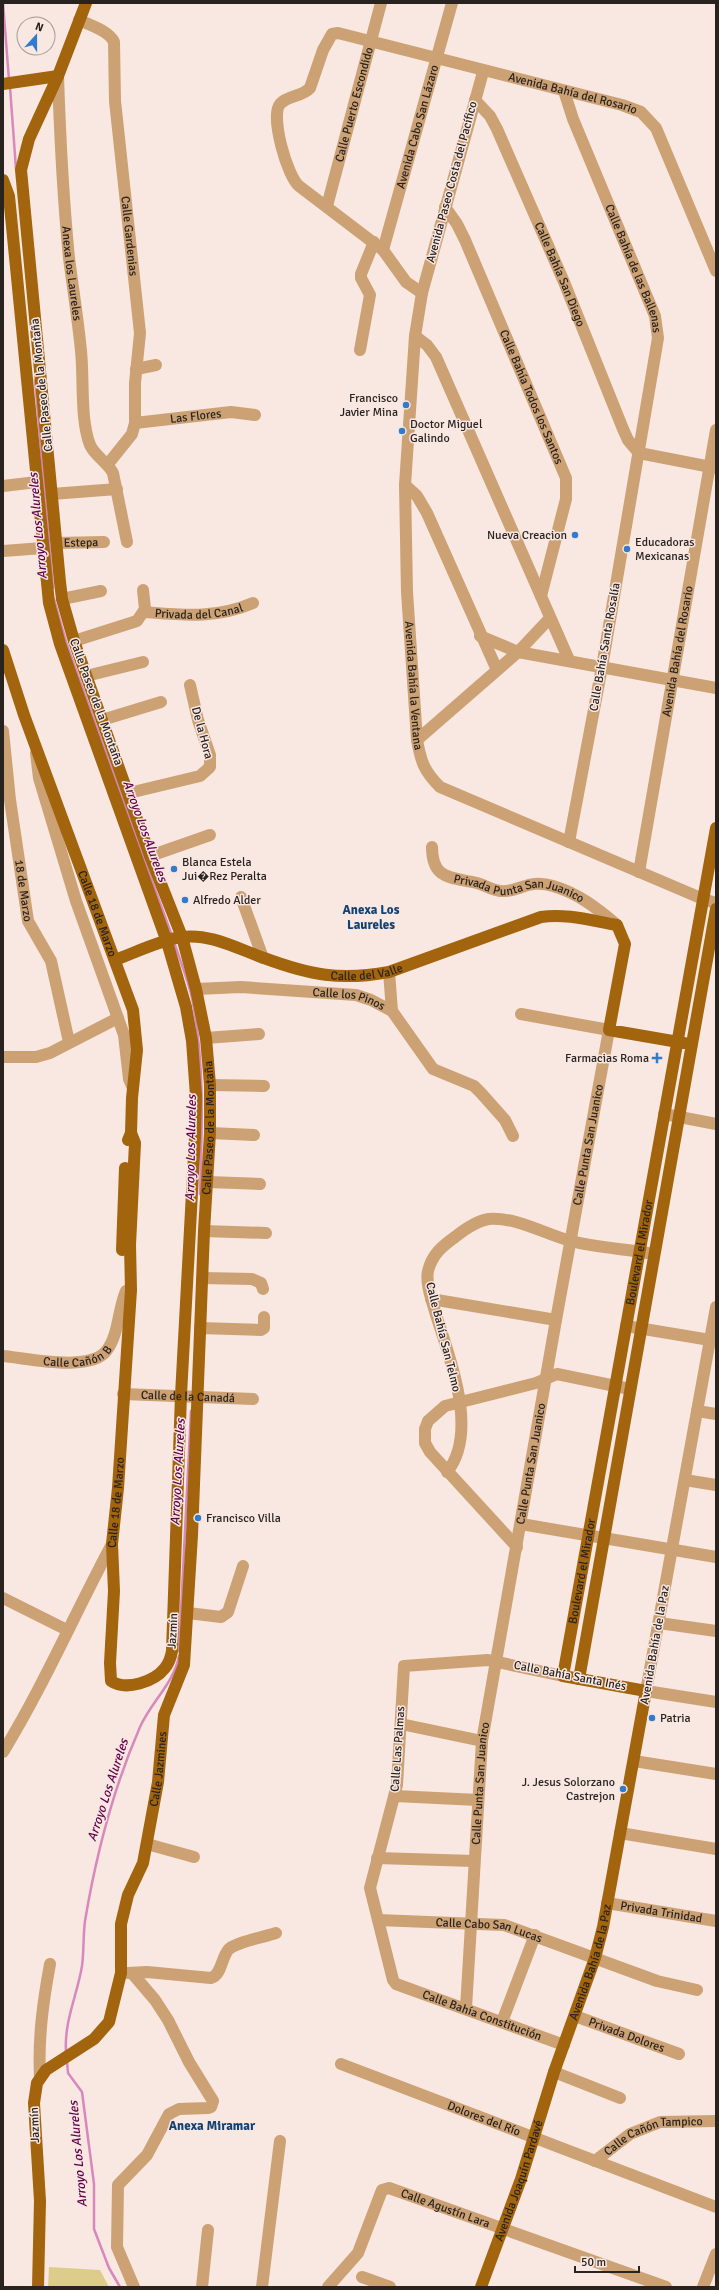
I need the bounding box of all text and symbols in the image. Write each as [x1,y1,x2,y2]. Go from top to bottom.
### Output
north arrow [16,16,56,56]
text: N [34,20,45,35]
street label: Calle Puerto Escondido [332,45,376,164]
street label: Avenida Cabo San Lázaro [393,63,442,190]
street label: Avenida Bahía del Rosario [507,69,639,118]
street label: Avenida Paseo Costa del Pacífico [423,100,481,264]
street label: Calle Gardenias [118,195,141,277]
street label: Calle Bahía de las Ballenas [602,202,665,334]
street label: Calle Bahía San Diego [531,220,589,329]
street label: Anexa los Laureles [59,225,85,322]
street label: Calle Paseo de la Montaña [28,318,56,452]
street label: Calle Bahía Todos los Santos [496,327,567,466]
place label: Francisco Javier Mina [340,391,398,420]
marker: Francisco Javier Mina [401,400,411,410]
street label: Las Flores [169,406,222,426]
place label: Doctor Miguel Galindo [410,417,483,446]
marker: Doctor Miguel Galindo [397,426,407,436]
water label: Arroyo Los Alureles [25,471,51,580]
place label: Nueva Creacion [487,528,567,543]
marker: Nueva Creacion [570,530,580,540]
street label: Estepa [64,535,98,550]
place label: Educadoras Mexicanas [635,535,695,564]
marker: Educadoras Mexicanas [622,544,632,554]
street label: Calle Bahía Santa Rosalía [586,582,624,712]
street label: Avenida Bahía del Rosario [659,585,696,718]
street label: Privada del Canal [154,600,245,622]
street label: Avenida Bahía la Ventana [401,621,426,752]
street label: Calle Paseo de la Montaña [66,636,126,768]
street label: De la Hora [188,705,216,761]
water label: Arroyo Los Alureles [119,778,171,885]
place label: Blanca Estela Jui�Rez Peralta [182,855,267,884]
street label: 18 de Marzo [11,859,35,923]
marker: Blanca Estela Jui�Rez Peralta [169,864,179,874]
street label: Calle 18 de Marzo [75,868,120,959]
street label: Privada Punta San Juanico [452,871,587,906]
place label: Alfredo Alder [193,893,261,908]
marker: Alfredo Alder [180,895,190,905]
district label: Anexa Los Laureles [343,902,400,933]
street label: Calle del Valle [330,960,405,984]
street label: Calle los Pinos [312,984,388,1014]
place label: Farmacias Roma [565,1051,649,1066]
marker: Farmacias Roma [652,1053,662,1063]
street label: Calle Paseo de la Montaña [199,1060,218,1195]
street label: Calle Punta San Juanico [570,1083,606,1207]
water label: Arroyo Los Alureles [182,1093,200,1201]
street label: Boulevard el Mirador [623,1198,656,1306]
street label: Calle Bahía San Telmo [422,1281,464,1393]
street label: Calle Cañón B [42,1342,115,1370]
street label: Calle de la Canadá [141,1387,235,1406]
street label: Calle Punta San Juanico [513,1402,549,1526]
water label: Arroyo Los Alureles [167,1417,189,1526]
street label: Calle 18 de Marzo [104,1457,128,1548]
place label: Francisco Villa [206,1511,281,1526]
marker: Francisco Villa [193,1513,203,1523]
street label: Boulevard el Mirador [565,1517,599,1625]
street label: Avenida Bahía de la Paz [637,1584,673,1706]
street label: Jazmín [165,1613,181,1649]
street label: Calle Bahía Santa Inés [513,1658,627,1694]
street label: Calle Las Palmas [388,1706,408,1792]
place label: Patria [660,1711,691,1726]
marker: Patria [647,1713,657,1723]
street label: Calle Punta San Juanico [468,1721,493,1845]
street label: Calle Jazmines [146,1731,170,1808]
water label: Arroyo Los Alureles [84,1736,132,1843]
place label: J. Jesus Solorzano Castrejon [522,1775,615,1804]
marker: J. Jesus Solorzano Castrejon [618,1784,628,1794]
street label: Privada Trinidad [619,1898,703,1926]
street label: Avenida Bahía de la Paz [566,1903,615,2022]
street label: Calle Cabo San Lucas [435,1915,544,1946]
street label: Calle Bahía Constitución [420,1987,544,2044]
street label: Privada Dolores [586,2014,667,2056]
street label: Dolores del Río [445,2098,523,2139]
water label: Arroyo Los Alureles [65,2099,91,2208]
street label: Jazmín [27,2107,43,2143]
street label: Calle Cañón Tampico [601,2114,703,2159]
district label: Anexa Miramar [169,2118,256,2134]
street label: Avenida Joaquín Pardavé [491,2118,546,2243]
street label: Calle Agustín Lara [399,2185,492,2231]
scale bar [575,2248,639,2274]
text: 50 m [581,2255,606,2270]

